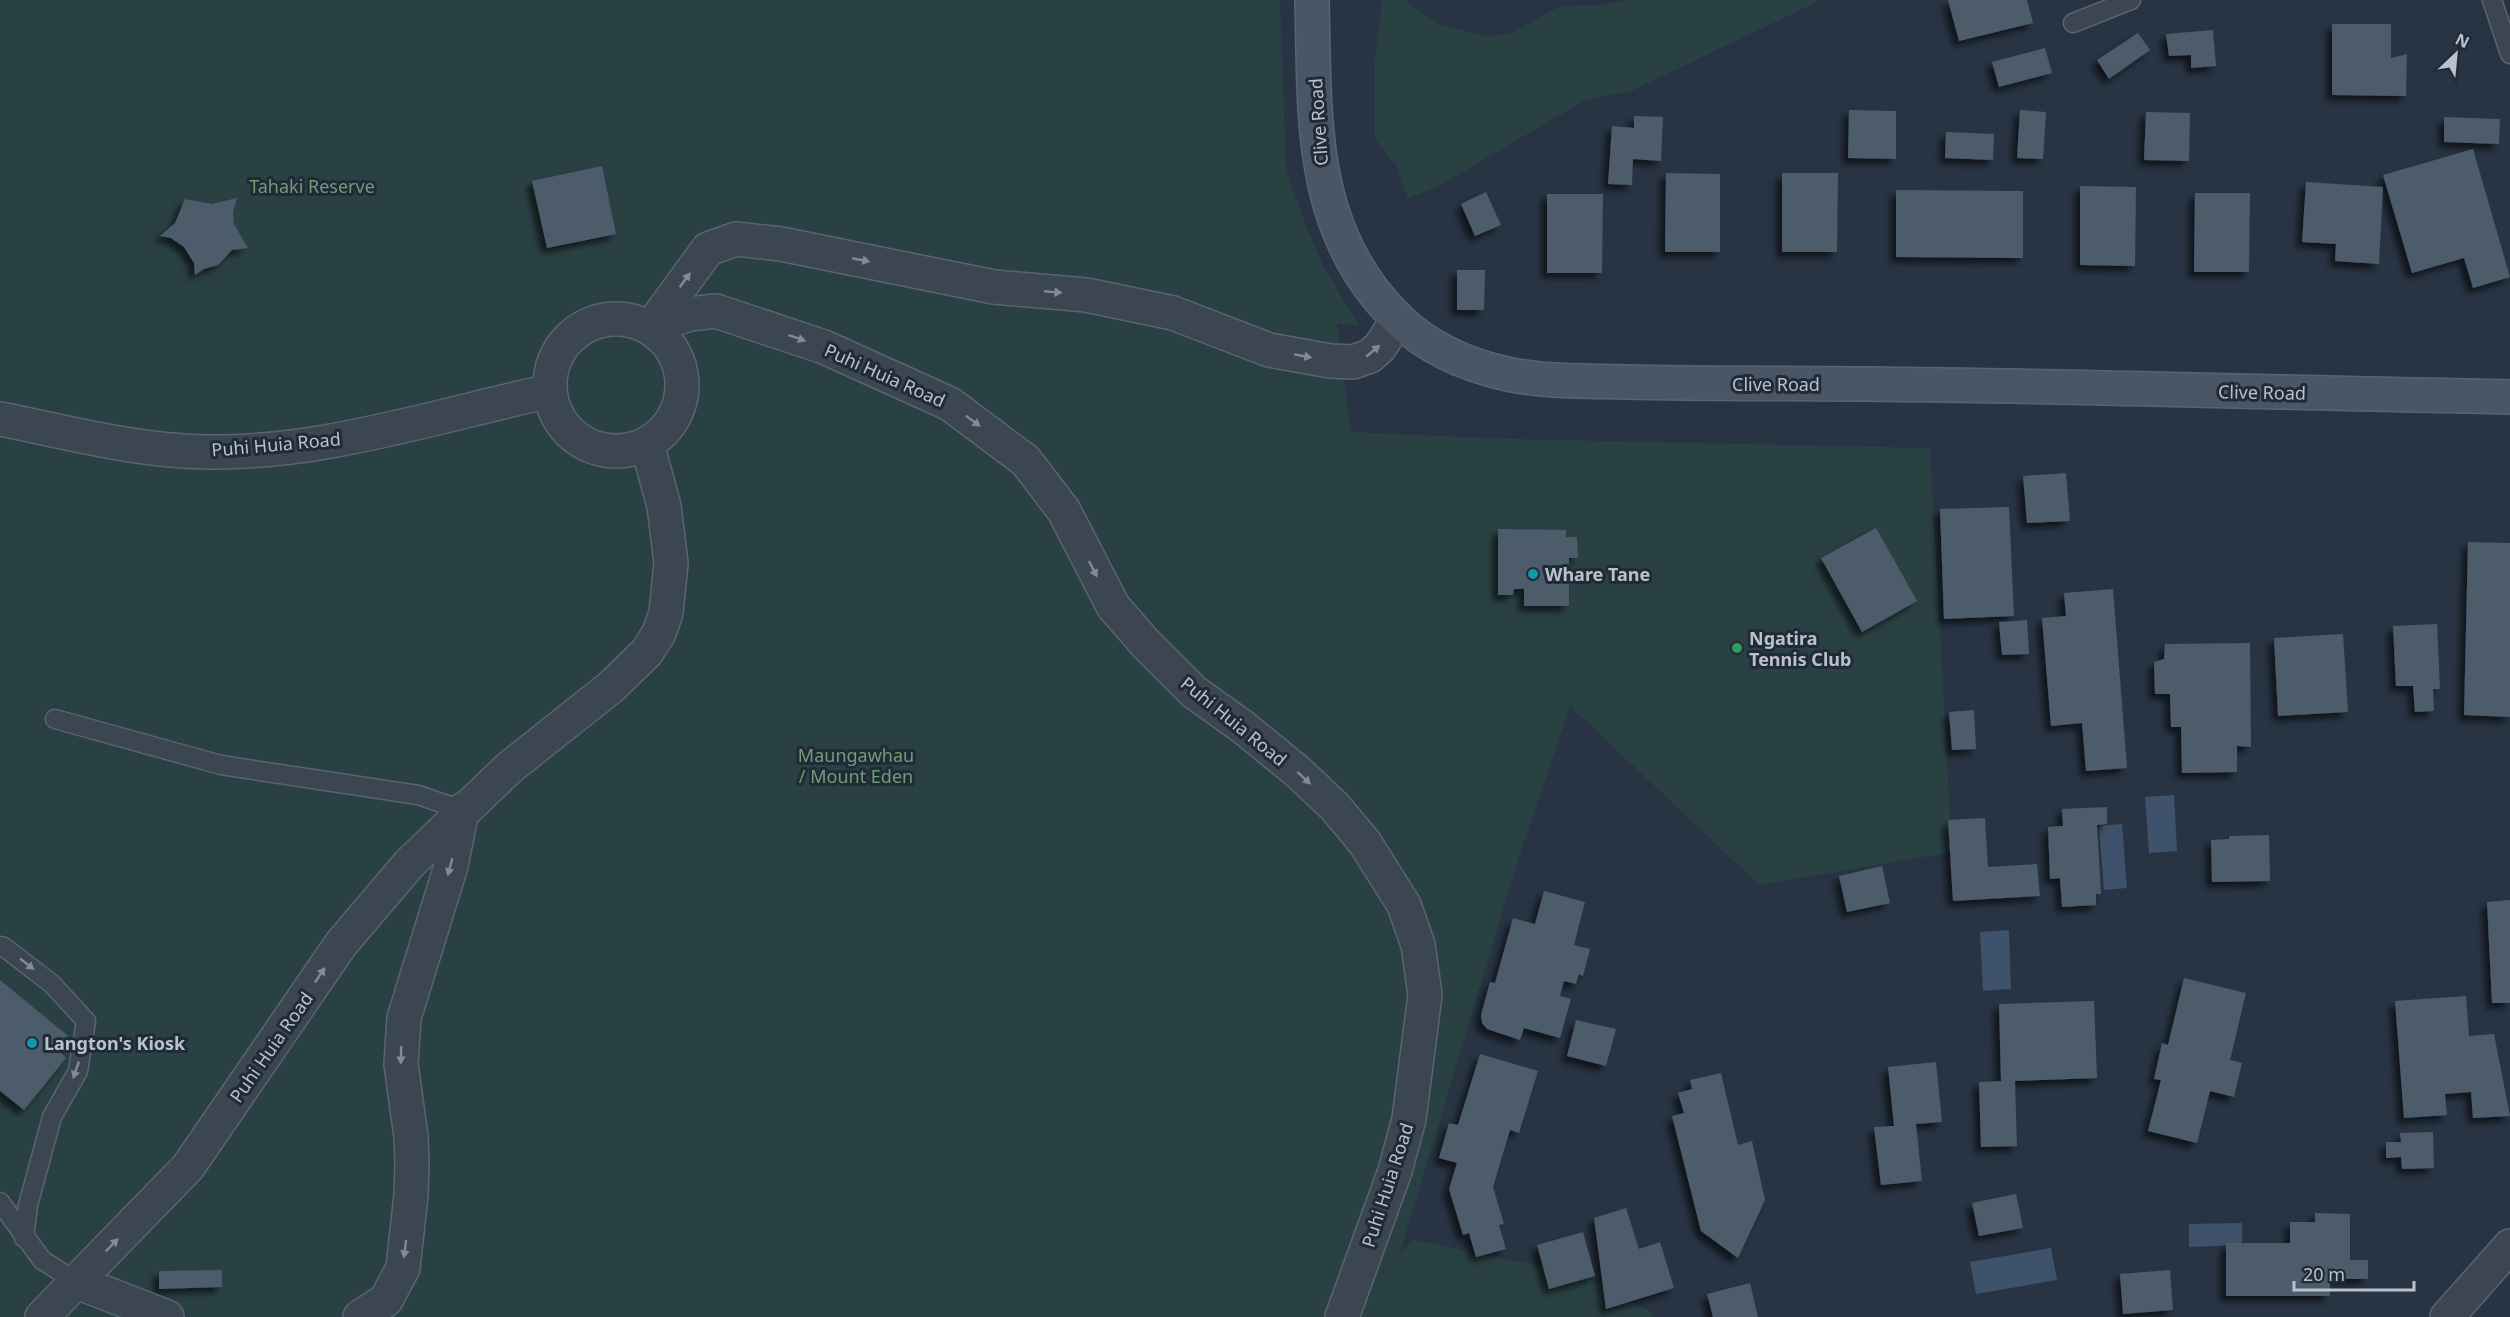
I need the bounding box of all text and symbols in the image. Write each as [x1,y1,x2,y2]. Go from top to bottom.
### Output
north arrow [2426,24,2486,84]
text: N [2452,28,2473,53]
street label: Clive Road [1303,77,1333,167]
park label: Tahaki Reserve [249,174,375,198]
one-way arrow [851,256,870,265]
one-way arrow [679,272,691,287]
one-way arrow [1043,287,1062,297]
one-way arrow [788,334,806,343]
street label: Puhi Huia Road [821,338,949,412]
one-way arrow [1366,344,1381,358]
one-way arrow [1293,352,1312,361]
street label: Clive Road [1732,372,1820,396]
street label: Clive Road [2218,379,2306,405]
one-way arrow [965,414,980,426]
street label: Puhi Huia Road [210,426,342,462]
one-way arrow [1089,561,1098,578]
place label: Whare Tane [1545,562,1650,586]
marker: Whare Tane [1526,567,1540,581]
place label: Ngatira Tennis Club [1749,626,1851,671]
marker: Ngatira Tennis Club [1730,641,1744,655]
street label: Puhi Huia Road [1176,671,1292,771]
park label: Maungawhau / Mount Eden [798,743,914,788]
one-way arrow [1297,771,1312,785]
one-way arrow [445,858,454,876]
one-way arrow [19,958,34,970]
one-way arrow [314,967,326,983]
street label: Puhi Huia Road [224,987,318,1107]
place label: Langton's Kiosk [44,1031,186,1055]
marker: Langton's Kiosk [25,1036,39,1050]
one-way arrow [396,1045,406,1064]
one-way arrow [71,1061,81,1079]
street label: Puhi Huia Road [1356,1120,1418,1250]
one-way arrow [105,1238,119,1252]
one-way arrow [400,1239,410,1258]
scale bar [2294,1254,2414,1292]
text: 20 m [2303,1262,2345,1286]

